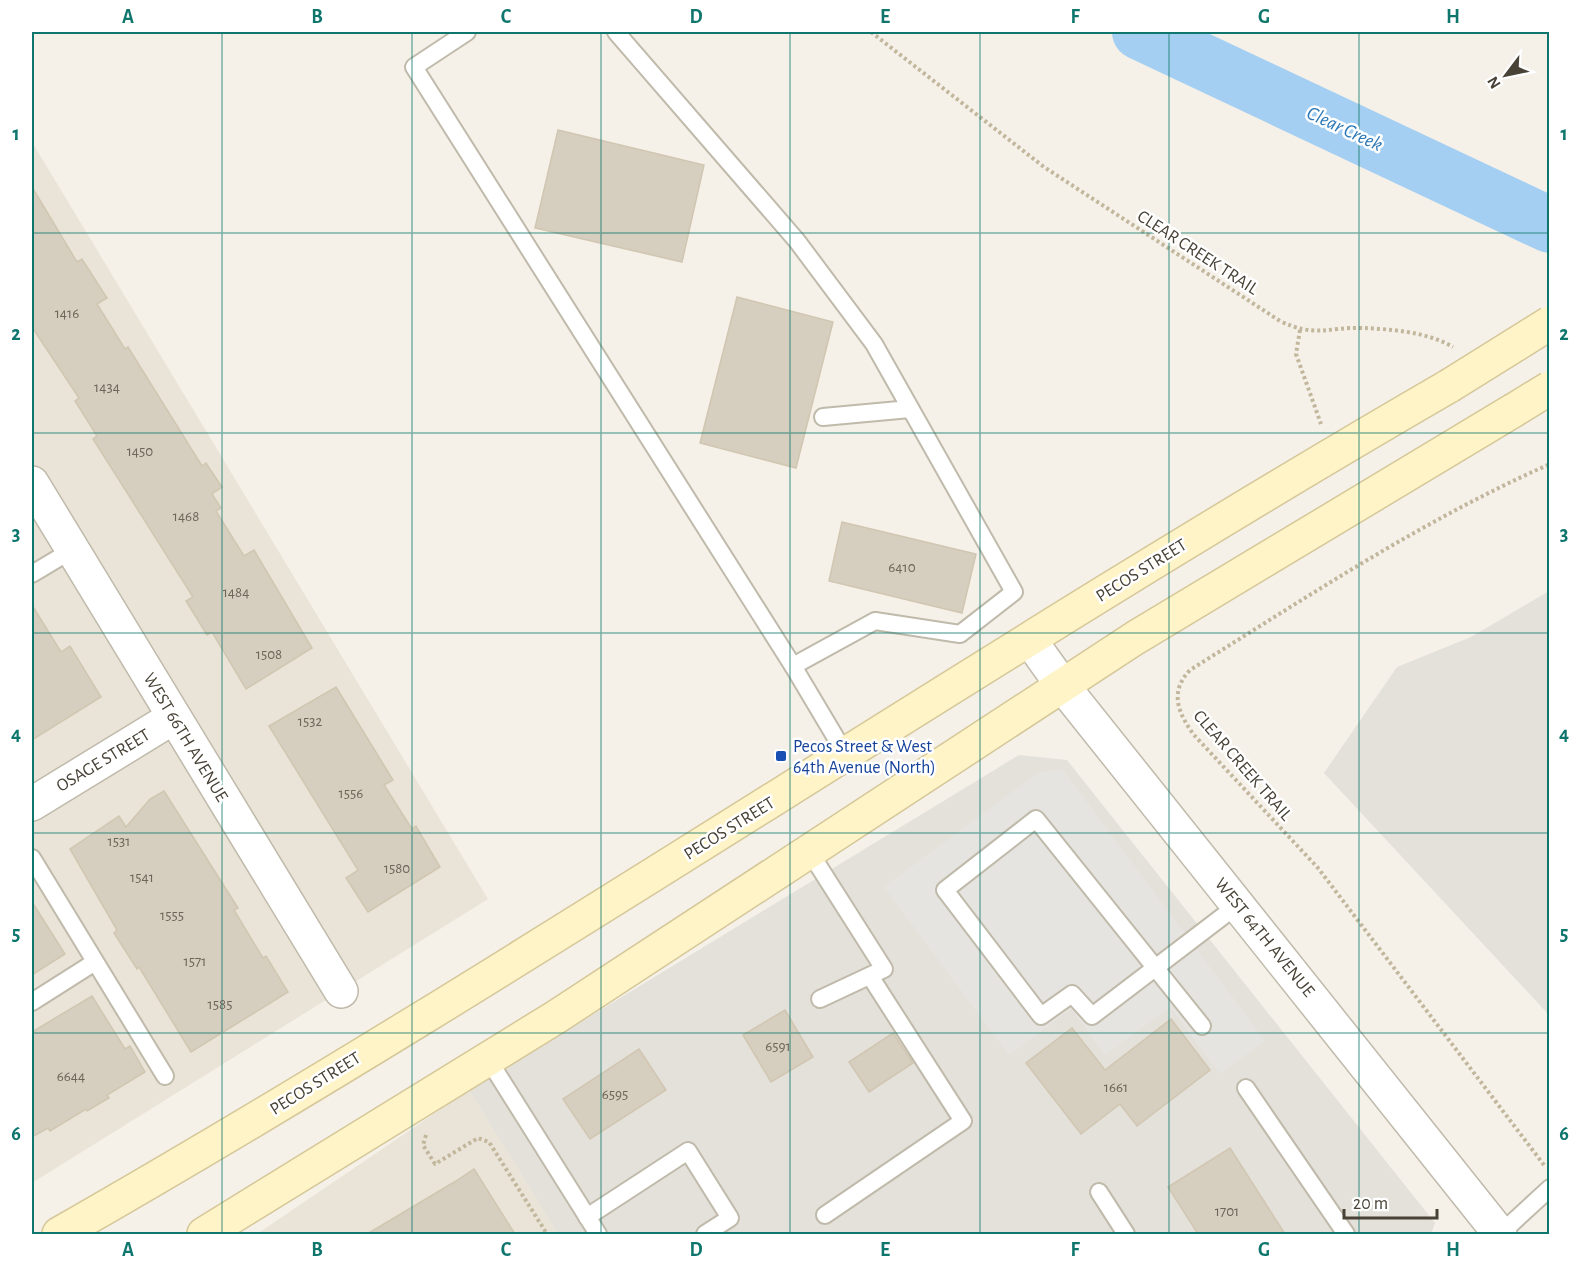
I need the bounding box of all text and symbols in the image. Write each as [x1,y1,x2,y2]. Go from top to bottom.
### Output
text: A [122,7,134,27]
text: B [311,7,323,27]
text: C [501,7,512,27]
text: D [689,7,703,27]
text: E [880,7,890,27]
text: F [1070,7,1080,27]
text: G [1258,7,1270,27]
text: H [1446,7,1460,27]
north arrow [1476,45,1536,105]
text: N [1484,73,1504,91]
water label: Clear Creek [1304,103,1386,155]
text: 1 [12,124,20,144]
text: 1 [1560,124,1568,144]
street label: CLEAR CREEK TRAIL [1134,207,1261,299]
house number: 1416 [55,306,79,321]
text: 2 [11,324,21,344]
text: 2 [1559,324,1569,344]
house number: 1434 [94,380,120,395]
house number: 1450 [127,444,153,459]
house number: 1468 [173,509,199,524]
text: 3 [12,524,20,544]
text: 3 [1560,524,1568,544]
street label: PECOS STREET [1093,536,1190,606]
house number: 6410 [888,560,916,575]
house number: 1484 [223,585,249,600]
house number: 1508 [256,647,282,662]
street label: WEST 66TH AVENUE [140,670,231,805]
street label: CLEAR CREEK TRAIL [1190,707,1295,825]
house number: 1532 [298,714,322,729]
text: 4 [11,724,21,744]
text: 4 [1559,724,1569,744]
street label: OSAGE STREET [54,726,154,796]
place label: Pecos Street & West 64th Avenue (North) [793,738,936,777]
marker: Pecos Street & West 64th Avenue (North) [774,749,788,763]
house number: 1556 [339,786,363,801]
street label: PECOS STREET [681,794,778,864]
house number: 1531 [108,834,130,849]
house number: 1580 [384,861,410,876]
house number: 1541 [130,870,154,885]
street label: WEST 64TH AVENUE [1211,875,1318,1001]
house number: 1555 [160,908,184,923]
text: 5 [12,924,20,944]
text: 5 [1560,924,1568,944]
house number: 1571 [184,954,206,969]
house number: 1585 [208,997,232,1012]
house number: 6591 [765,1039,791,1054]
street label: PECOS STREET [267,1049,364,1119]
house number: 6644 [57,1069,85,1084]
house number: 1661 [1104,1080,1128,1095]
house number: 6595 [602,1087,628,1102]
text: 6 [11,1124,21,1144]
text: 6 [1559,1124,1569,1144]
scale bar [1344,1182,1437,1220]
text: 20 m [1353,1195,1388,1213]
house number: 1701 [1215,1204,1239,1219]
text: A [122,1240,134,1260]
text: B [311,1240,323,1260]
text: C [501,1240,512,1260]
text: D [689,1240,703,1260]
text: E [880,1240,890,1260]
text: F [1070,1240,1080,1260]
text: G [1258,1240,1270,1260]
text: H [1446,1240,1460,1260]

